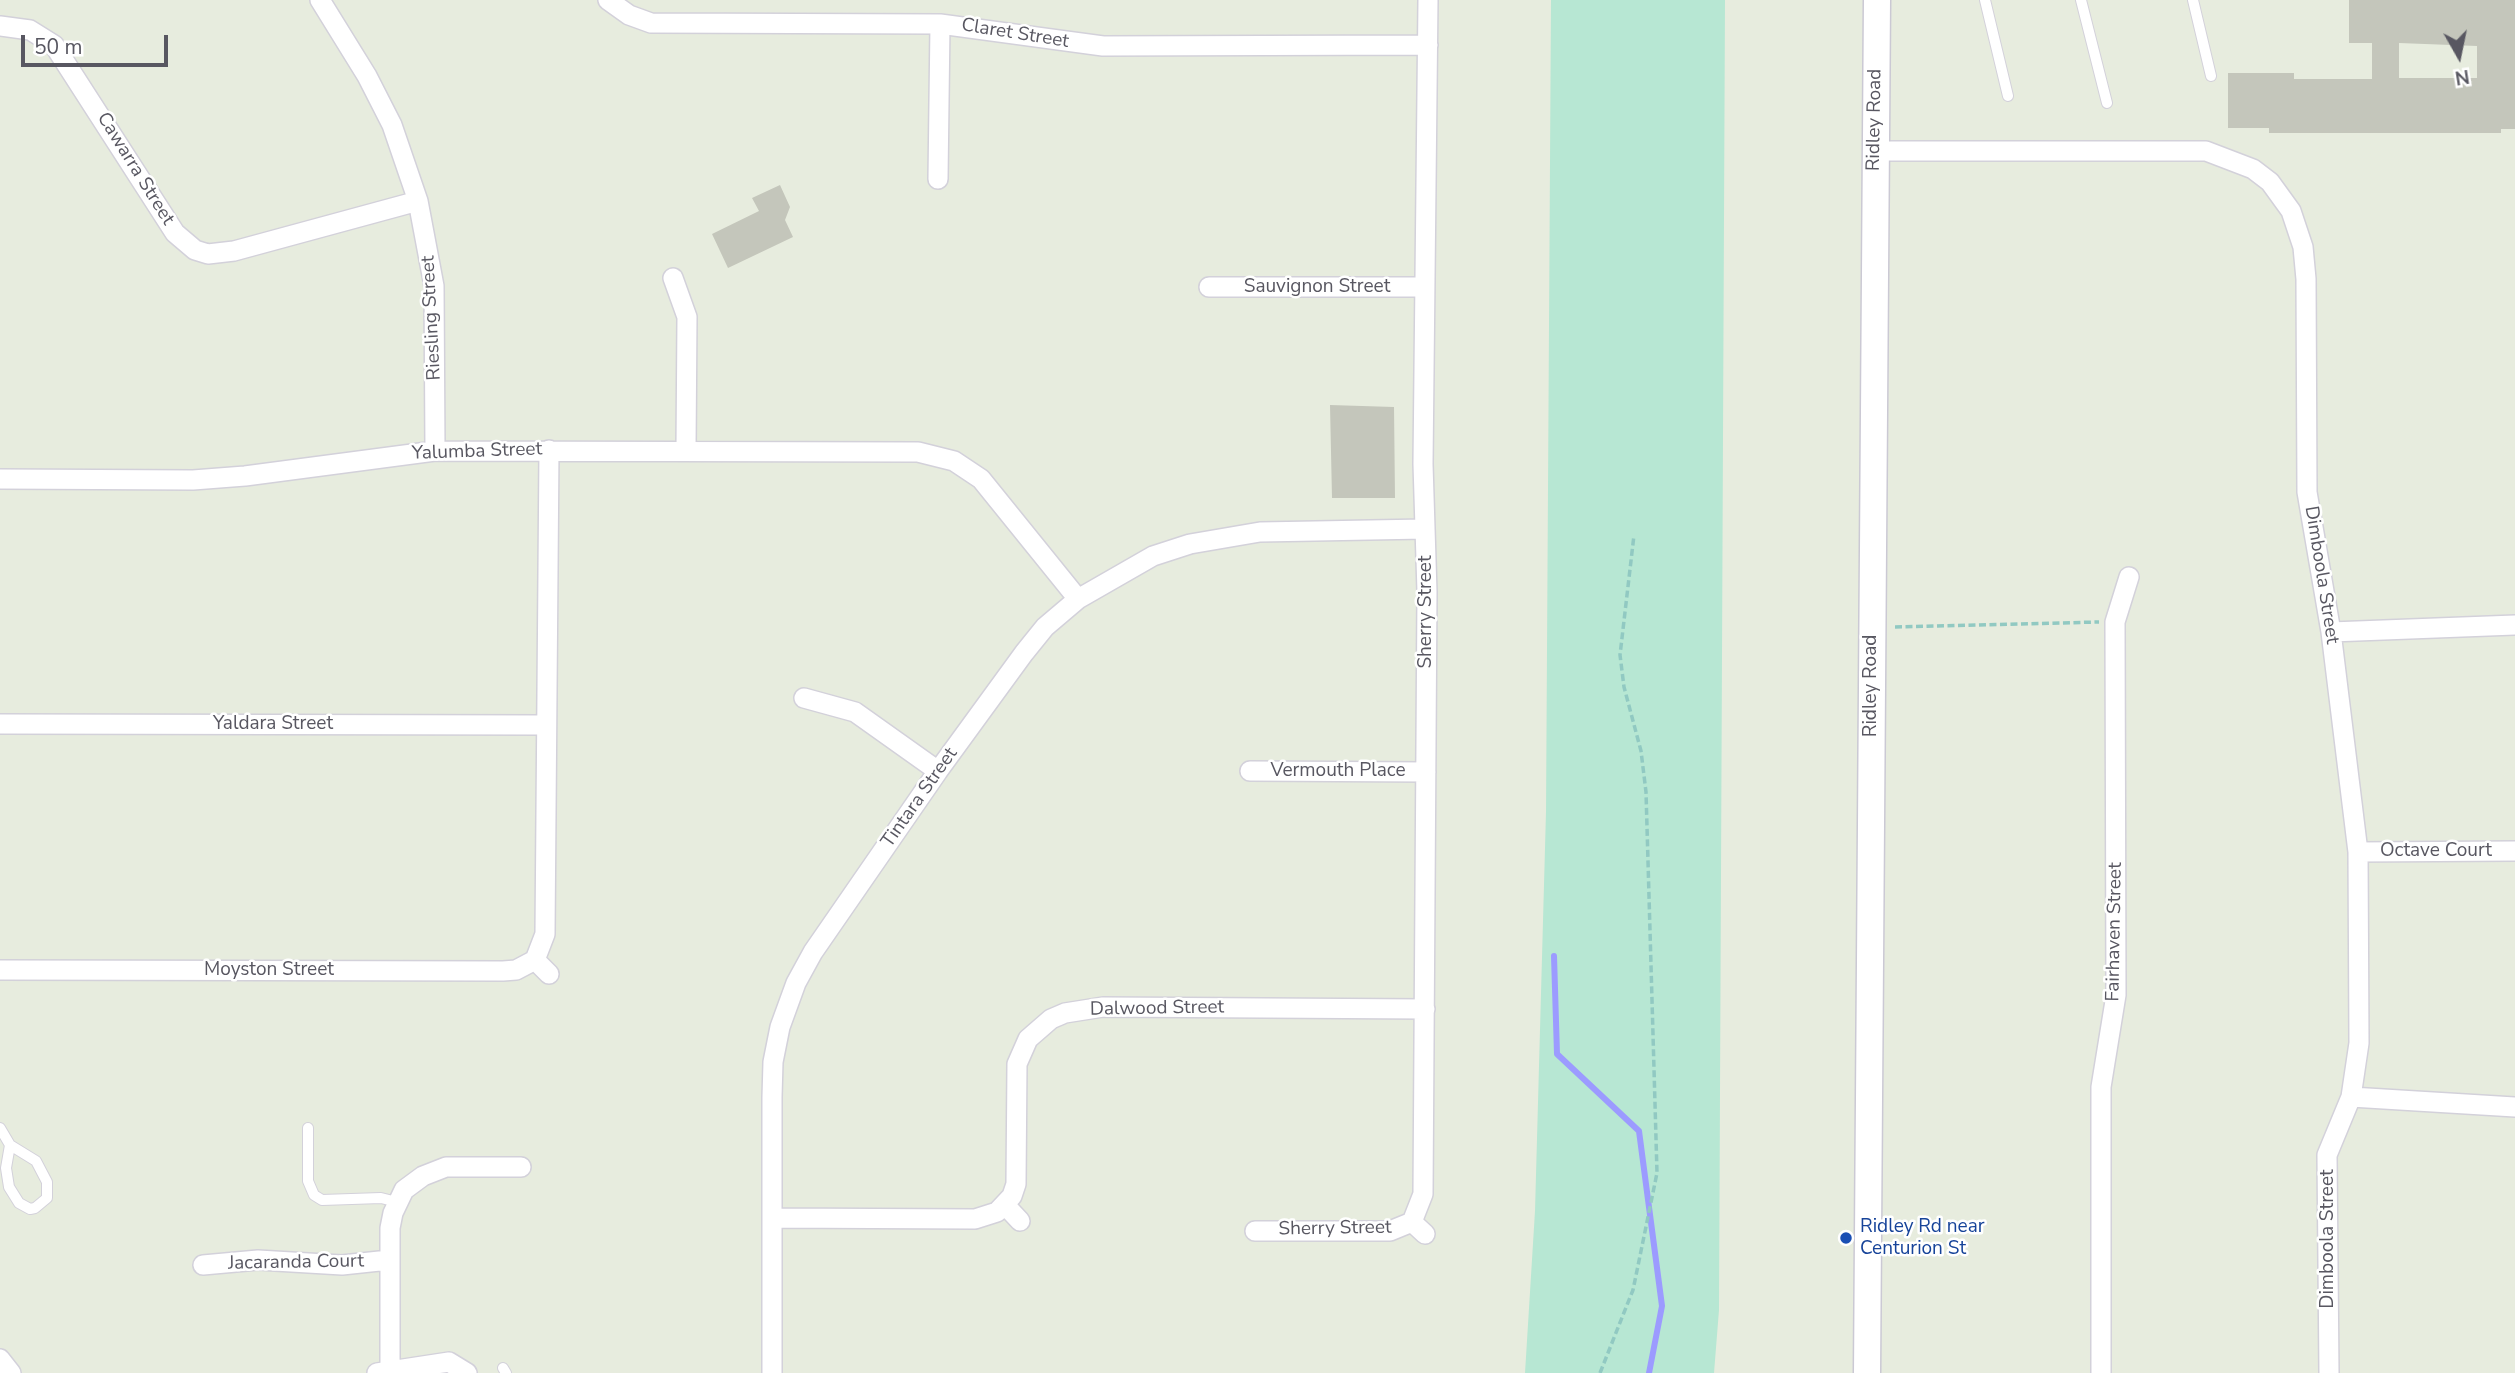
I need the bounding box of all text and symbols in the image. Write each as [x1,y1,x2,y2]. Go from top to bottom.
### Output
street label: Claret Street [960,14,1070,54]
scale bar [24,21,172,65]
north arrow [2424,21,2494,91]
text: 50 m [34,33,83,61]
text: N [2453,63,2471,91]
street label: Ridley Road [1863,69,1887,171]
street label: Cawarra Street [91,108,179,230]
street label: Riesling Street [417,255,447,381]
street label: Sauvignon Street [1244,276,1390,298]
street label: Yalumba Street [411,438,543,466]
street label: Dimboola Street [2299,504,2343,646]
street label: Sherry Street [1415,555,1437,669]
street label: Ridley Road [1860,635,1882,737]
street label: Yaldara Street [213,713,333,735]
street label: Tintara Street [877,744,963,852]
street label: Vermouth Place [1270,760,1406,782]
street label: Octave Court [2380,840,2492,862]
street label: Fairhaven Street [2102,862,2128,1002]
street label: Moyston Street [204,959,334,981]
street label: Dalwood Street [1090,996,1224,1022]
street label: Dimboola Street [2317,1169,2339,1309]
place label: Ridley Rd near Centurion St [1860,1216,1985,1260]
street label: Sherry Street [1278,1217,1392,1241]
marker: Ridley Rd near Centurion St [1838,1230,1854,1246]
street label: Jacaranda Court [228,1250,364,1276]

